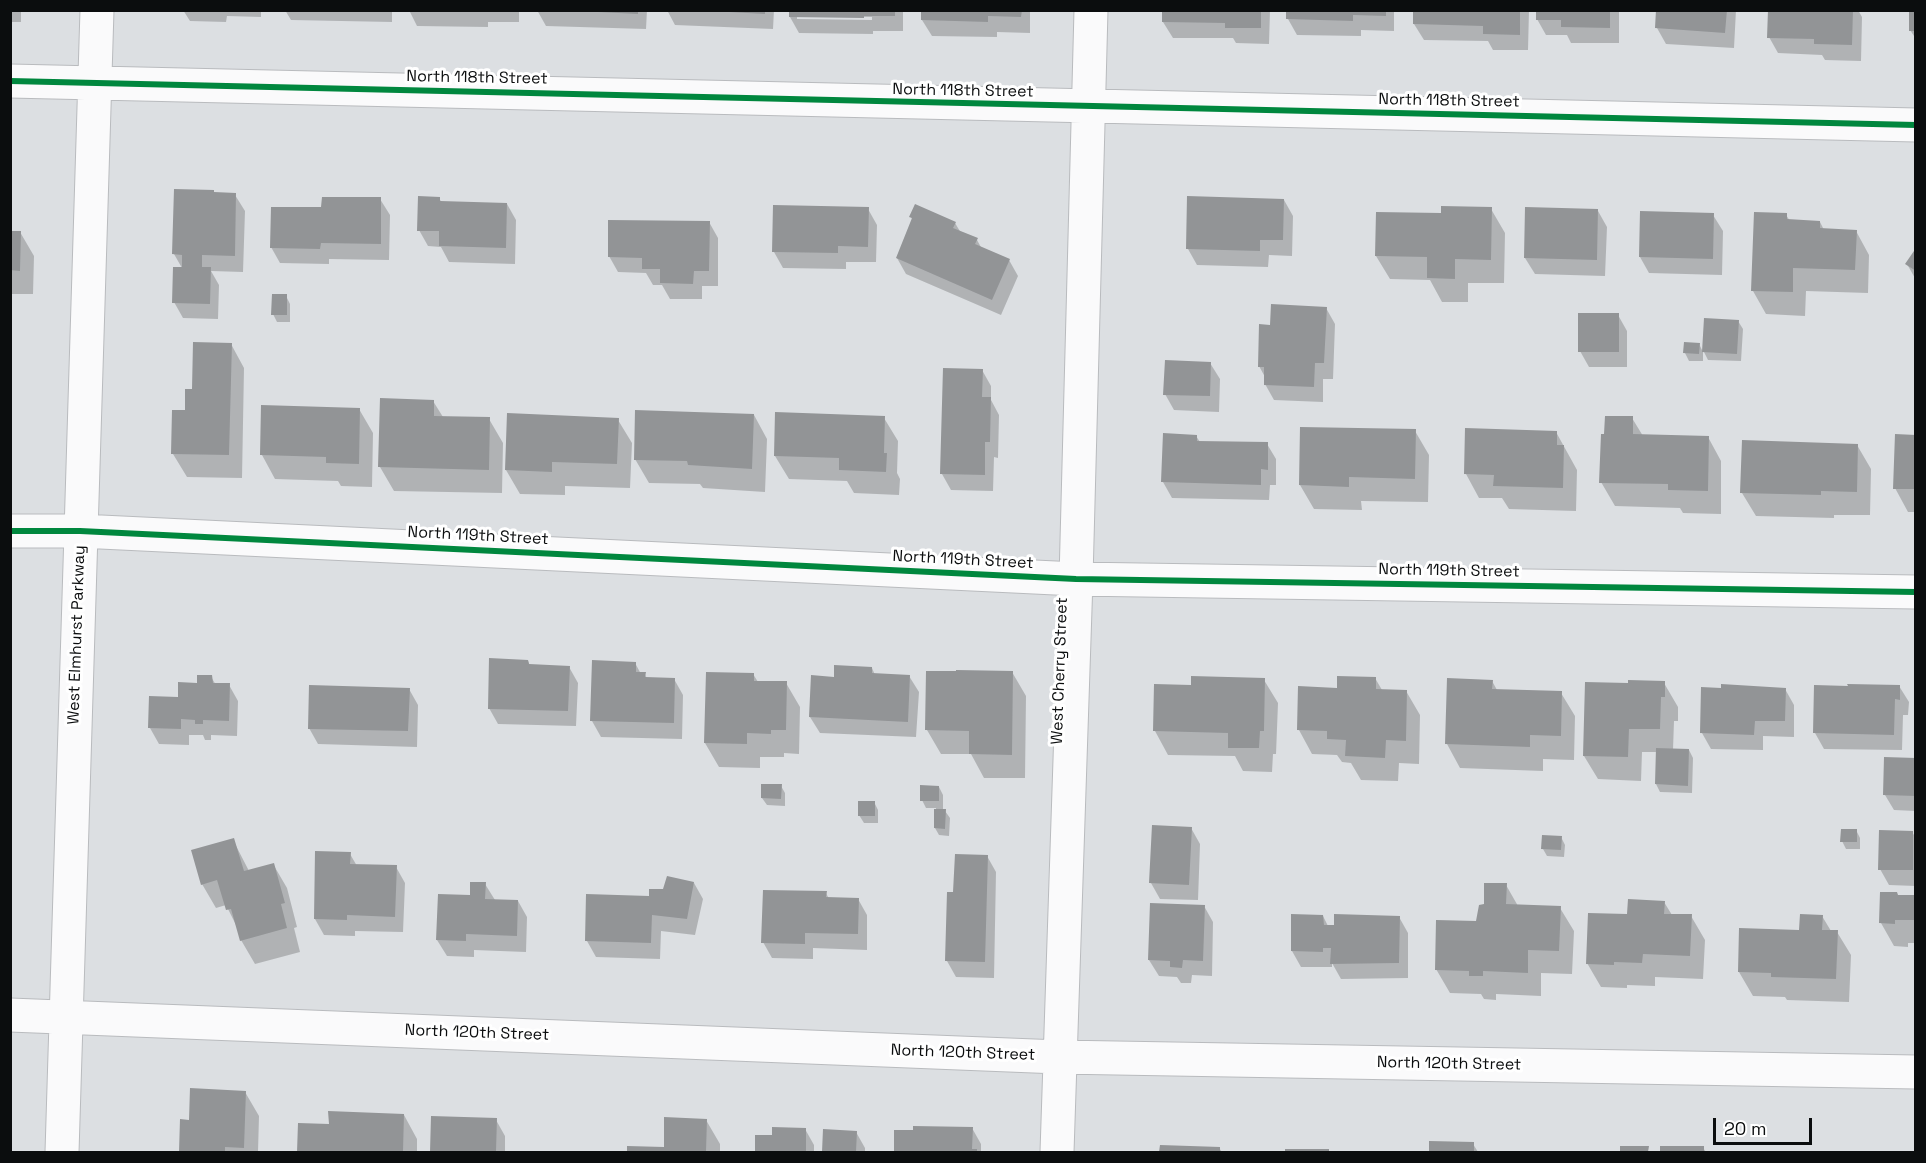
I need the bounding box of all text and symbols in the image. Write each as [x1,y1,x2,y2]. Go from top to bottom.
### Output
street label: North 118th Street [406,67,548,89]
street label: North 118th Street [892,80,1034,102]
street label: North 118th Street [1378,90,1520,112]
street label: North 119th Street [407,523,549,549]
street label: West Elmhurst Parkway [64,545,90,725]
street label: North 119th Street [892,547,1034,573]
street label: North 119th Street [1378,560,1520,582]
street label: West Cherry Street [1048,597,1072,745]
street label: North 120th Street [404,1021,550,1045]
street label: North 120th Street [890,1041,1036,1065]
street label: North 120th Street [1377,1053,1521,1075]
scale bar [1716,1106,1815,1144]
text: 20 m [1724,1117,1767,1140]

